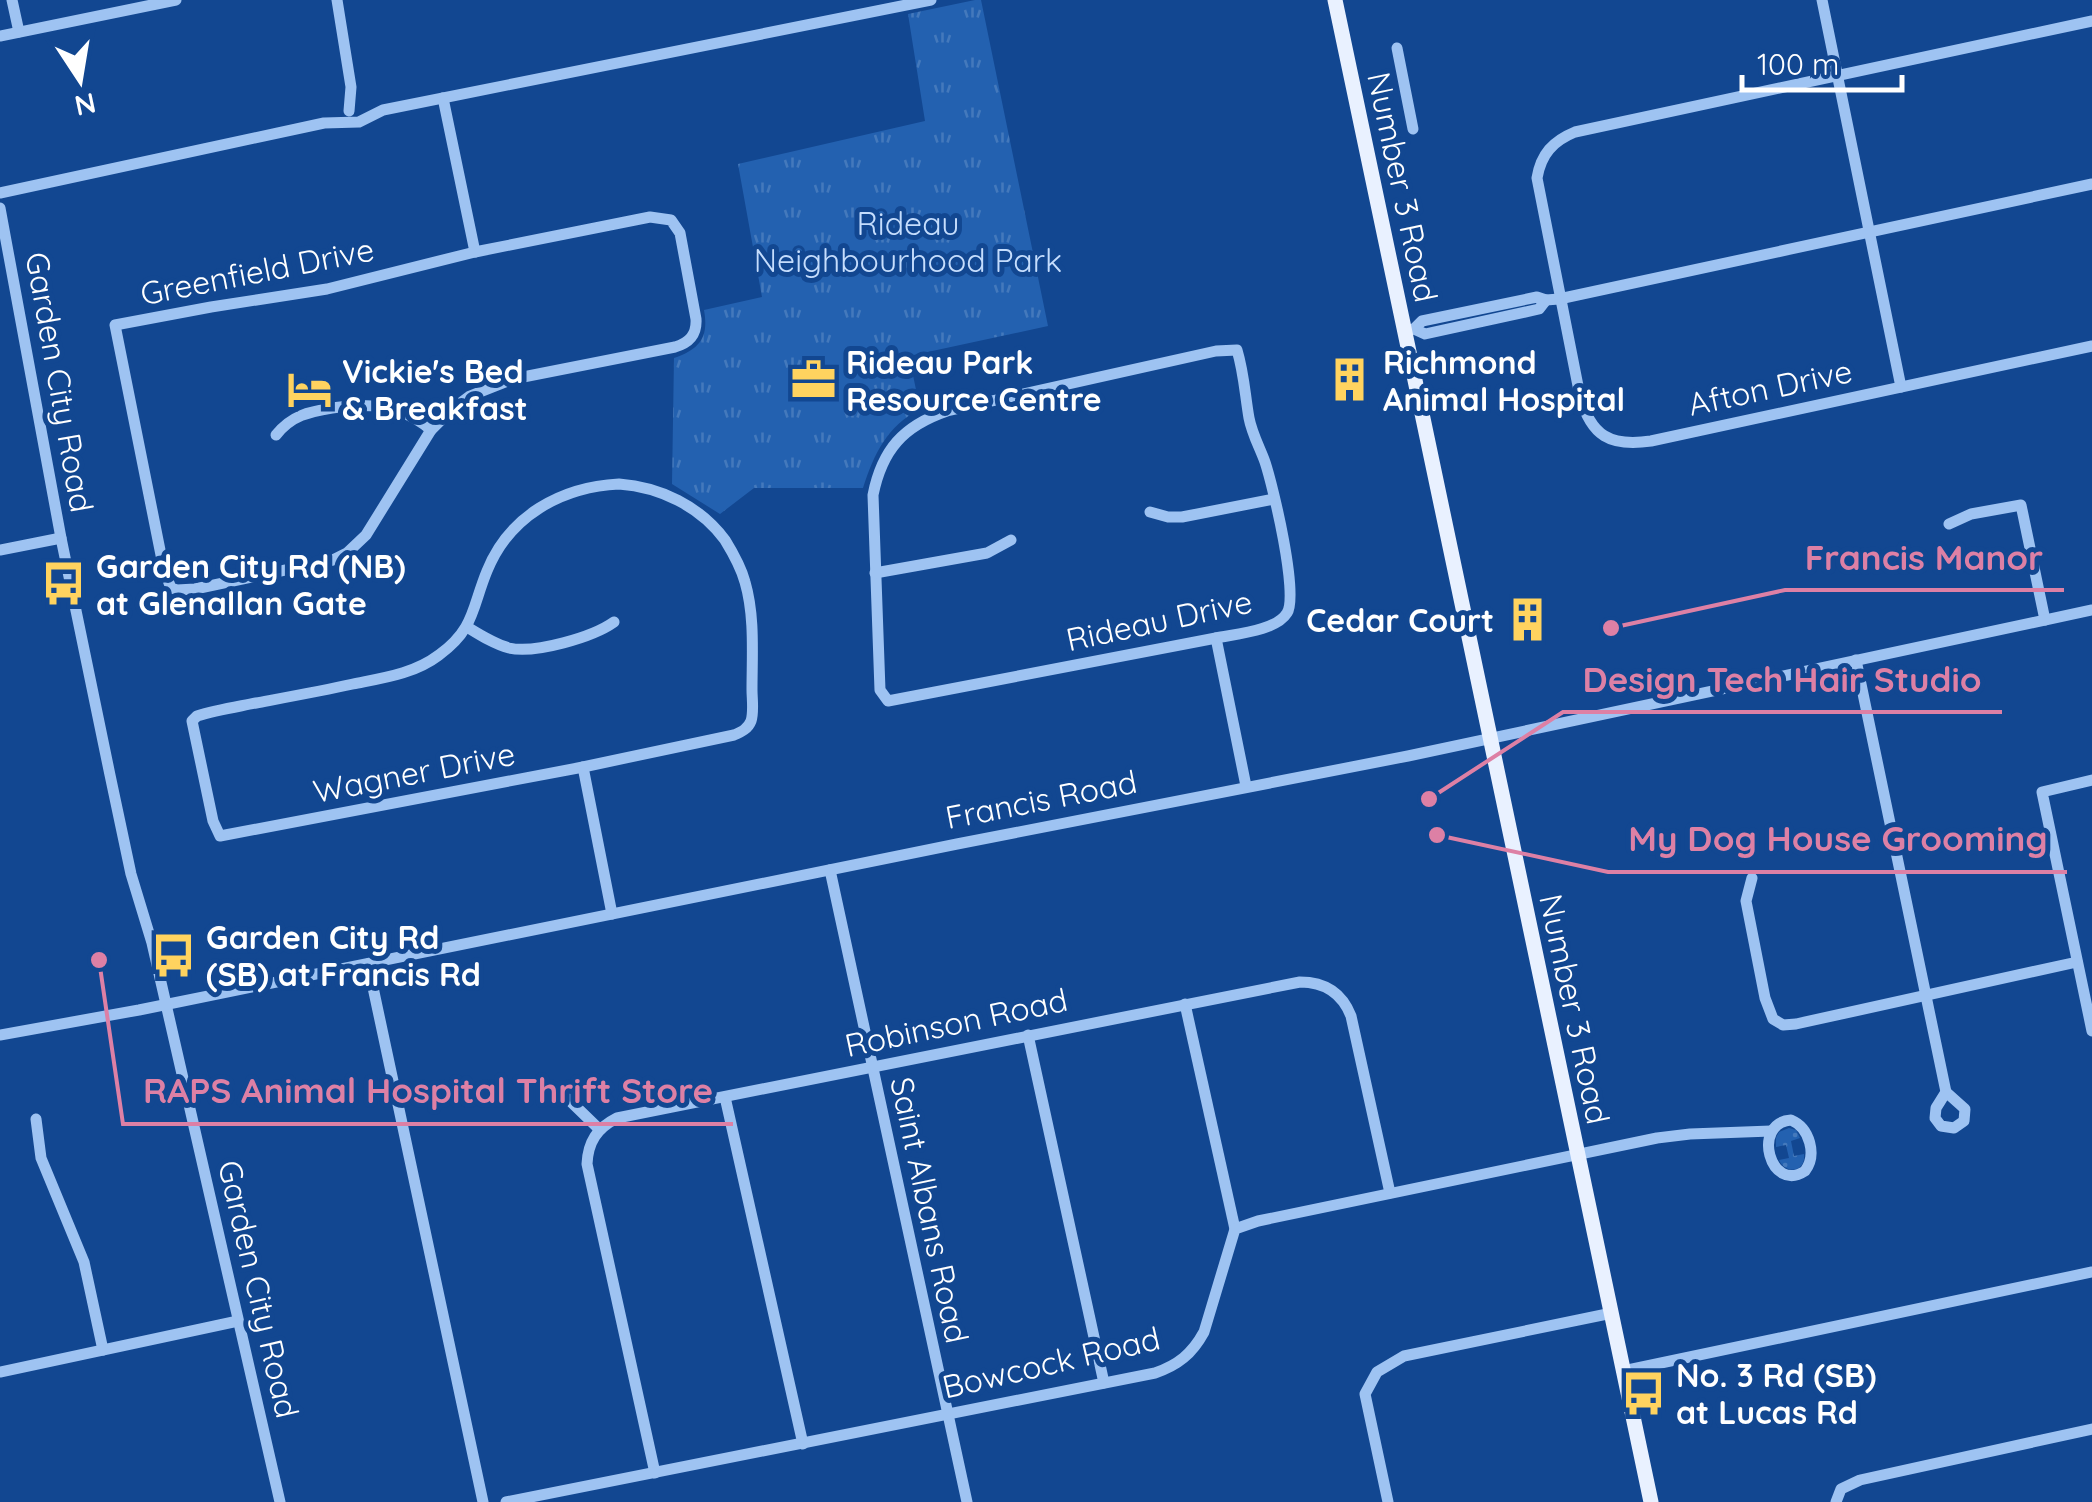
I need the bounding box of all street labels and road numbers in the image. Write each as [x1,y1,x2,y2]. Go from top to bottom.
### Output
street label: Number 3 Road [1359,68,1447,306]
street label: Greenfield Drive [137,229,377,313]
street label: Garden City Road [17,249,103,515]
street label: Afton Drive [1684,350,1856,424]
street label: Rideau Drive [1062,581,1256,659]
street label: Wagner Drive [310,733,518,811]
street label: Francis Road [942,761,1140,837]
street label: Number 3 Road [1531,890,1619,1128]
street label: Robinson Road [841,979,1071,1065]
street label: Saint Albans Road [882,1073,978,1347]
street label: Garden City Road [210,1156,308,1422]
street label: Bowcock Road [938,1318,1164,1406]

